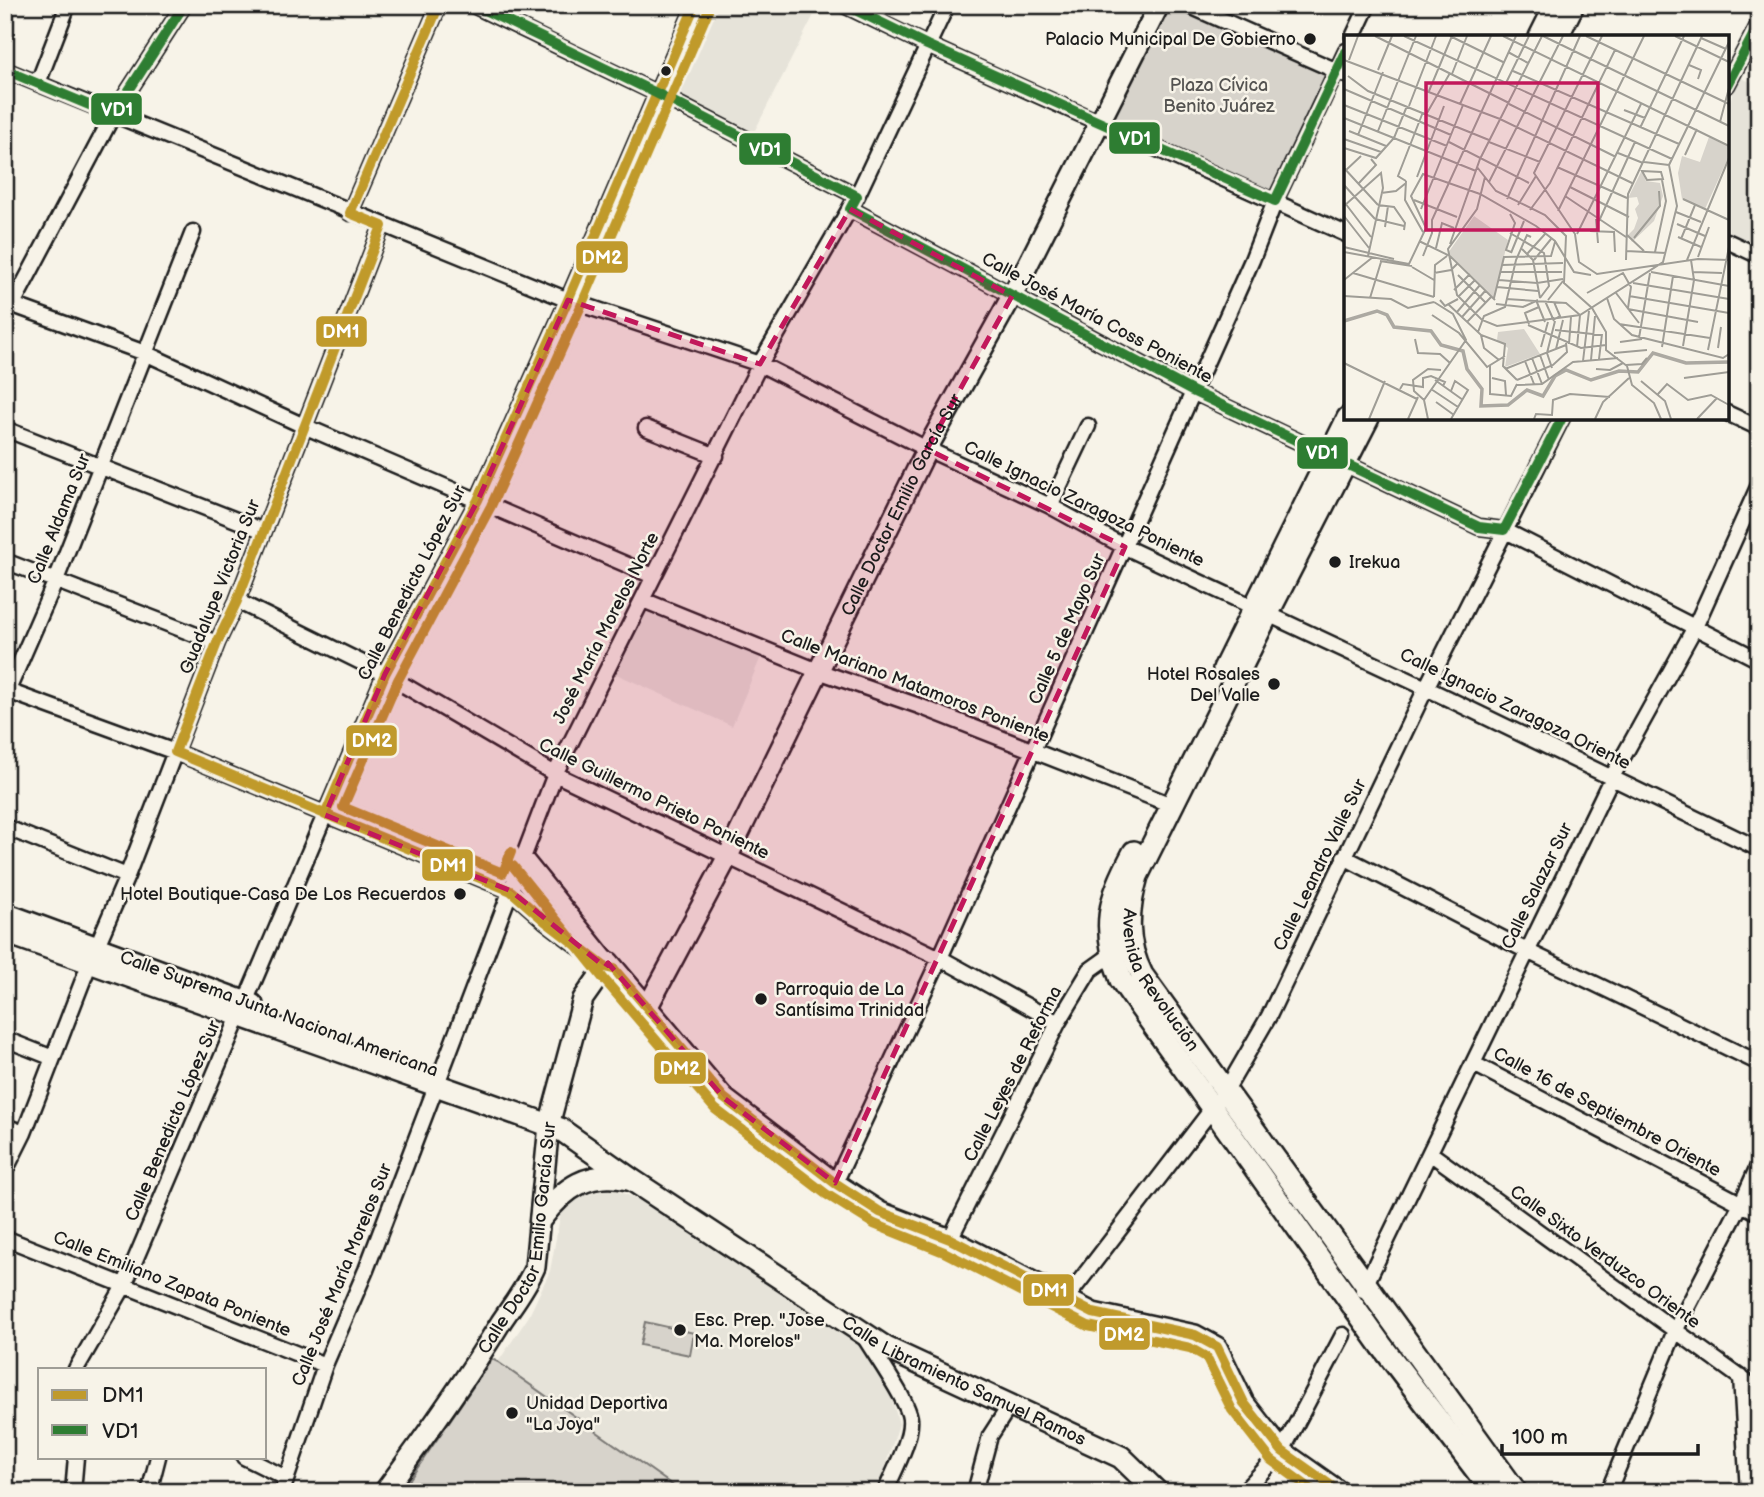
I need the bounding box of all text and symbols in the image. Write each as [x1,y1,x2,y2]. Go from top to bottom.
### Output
place label: Palacio Municipal De Gobierno [1045,29,1296,50]
marker: Palacio Municipal De Gobierno [1302,31,1318,47]
inset map [1344,35,1729,420]
unlabelled marker [659,64,673,78]
park label: Plaza Cívica Benito Juárez [1163,75,1275,117]
line badge: VD1 [90,92,143,126]
text: VD1 [101,99,133,122]
line badge: VD1 [1108,121,1161,155]
text: VD1 [1119,128,1151,151]
line badge: VD1 [738,132,792,166]
text: VD1 [749,139,781,162]
line badge: DM2 [575,240,629,274]
text: DM2 [582,247,623,270]
street label: Calle José María Coss Poniente [978,248,1216,388]
line badge: DM1 [315,315,368,348]
text: DM1 [322,321,360,344]
street label: Calle Doctor Emilio García Sur [837,390,966,619]
line badge: VD1 [1296,436,1349,470]
street label: Calle Ignacio Zaragoza Poniente [960,437,1208,572]
text: VD1 [1306,442,1338,465]
street label: Calle Aldama Sur [23,450,95,587]
street label: Calle Benedicto López Sur [354,482,471,684]
street label: Guadalupe Victoria Sur [175,496,265,677]
street label: José María Morelos Norte [549,529,664,727]
street label: Calle 5 de Mayo Sur [1024,550,1110,708]
place label: Irekua [1349,552,1400,573]
marker: Irekua [1327,554,1343,570]
street label: Calle Mariano Matamoros Poniente [778,625,1053,747]
street label: Calle Ignacio Zaragoza Oriente [1396,644,1634,774]
place label: Hotel Rosales Del Valle [1147,664,1260,706]
marker: Hotel Rosales Del Valle [1266,676,1282,692]
line badge: DM2 [345,724,398,757]
text: DM2 [352,730,393,753]
street label: Calle Guillermo Prieto Poniente [535,734,773,864]
street label: Calle Leandro Valle Sur [1269,775,1371,954]
street label: Calle Salazar Sur [1497,819,1577,953]
line badge: DM1 [421,848,474,882]
text: DM1 [429,855,467,878]
place label: Hotel Boutique-Casa De Los Recuerdos [120,884,446,905]
marker: Hotel Boutique-Casa De Los Recuerdos [452,886,468,902]
street label: Avenida Revolución [1119,908,1204,1055]
street label: Calle Suprema Junta Nacional Americana [117,946,441,1082]
place label: Parroquia de La Santísima Trinidad [775,979,924,1021]
street label: Calle Leyes de Reforma [960,983,1066,1165]
marker: Parroquia de La Santísima Trinidad [753,991,769,1007]
street label: Calle Benedicto López Sur [121,1017,225,1225]
street label: Calle 16 de Septiembre Oriente [1490,1043,1725,1181]
line badge: DM2 [653,1051,707,1085]
text: DM2 [660,1058,701,1081]
street label: Calle Doctor Emilio García Sur [473,1120,560,1358]
street label: Calle José María Morelos Sur [288,1160,397,1389]
street label: Calle Sixto Verduzco Oriente [1506,1181,1704,1333]
street label: Calle Emiliano Zapata Poniente [50,1227,294,1342]
line badge: DM1 [1022,1273,1075,1307]
text: DM1 [1030,1280,1068,1303]
place label: Esc. Prep. "Jose Ma. Morelos" [694,1310,825,1352]
street label: Calle Libramiento Samuel Ramos [838,1311,1089,1450]
line badge: DM2 [1098,1317,1151,1351]
marker: Esc. Prep. "Jose Ma. Morelos" [672,1322,688,1338]
text: DM2 [1104,1324,1145,1347]
legend [38,1368,266,1458]
text: DM1 [102,1383,144,1408]
place label: Unidad Deportiva "La Joya" [526,1393,668,1435]
marker: Unidad Deportiva "La Joya" [504,1405,520,1421]
scale bar [1502,1413,1698,1457]
text: VD1 [102,1419,138,1444]
text: 100 m [1512,1425,1568,1450]

